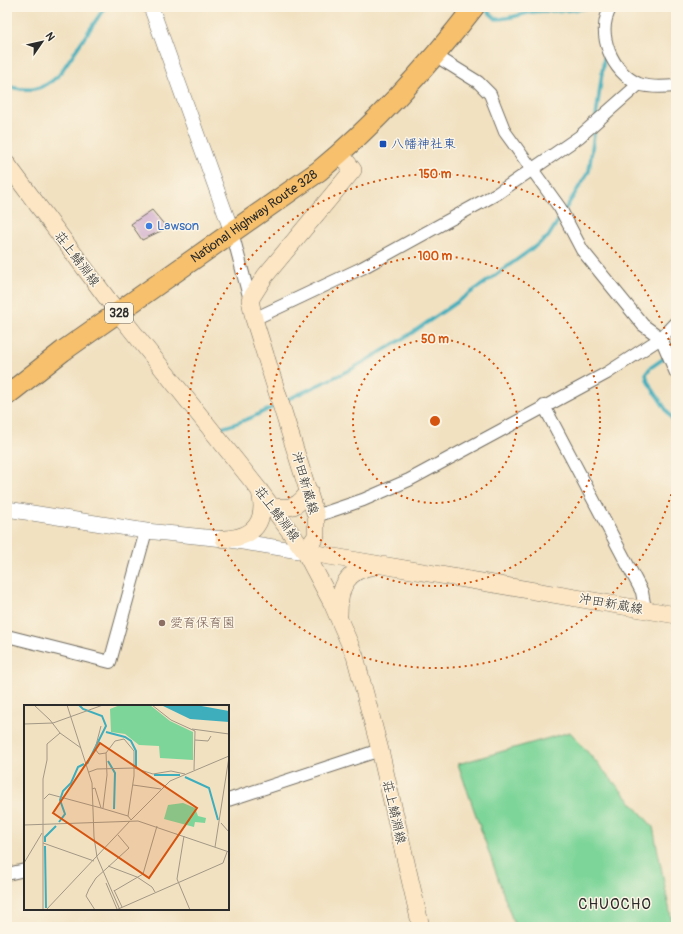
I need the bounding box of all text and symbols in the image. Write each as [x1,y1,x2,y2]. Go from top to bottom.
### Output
north arrow [22,22,62,62]
text: N [42,30,58,44]
place label: 八幡神社東 [391,136,456,152]
marker: 八幡神社東 [378,139,388,149]
street label: National Highway Route 328 [188,166,321,267]
text: 150 m [419,167,452,182]
place label: Lawson [157,218,199,234]
marker: Lawson [144,221,154,231]
street label: 荘上鯖淵線 [51,228,104,291]
text: 100 m [418,249,453,264]
road number: 328 [105,303,133,323]
text: 50 m [421,332,449,347]
centre of rings [428,414,442,428]
street label: 沖田新蔵線 [288,450,322,517]
street label: 荘上鯖淵線 [251,483,304,546]
street label: 沖田新蔵線 [578,590,645,618]
place label: 愛育保育園 [170,615,235,631]
marker: 愛育保育園 [157,618,167,628]
inset map [24,705,229,910]
street label: 荘上鯖淵線 [379,779,409,846]
district label: CHUOCHO [578,895,652,914]

